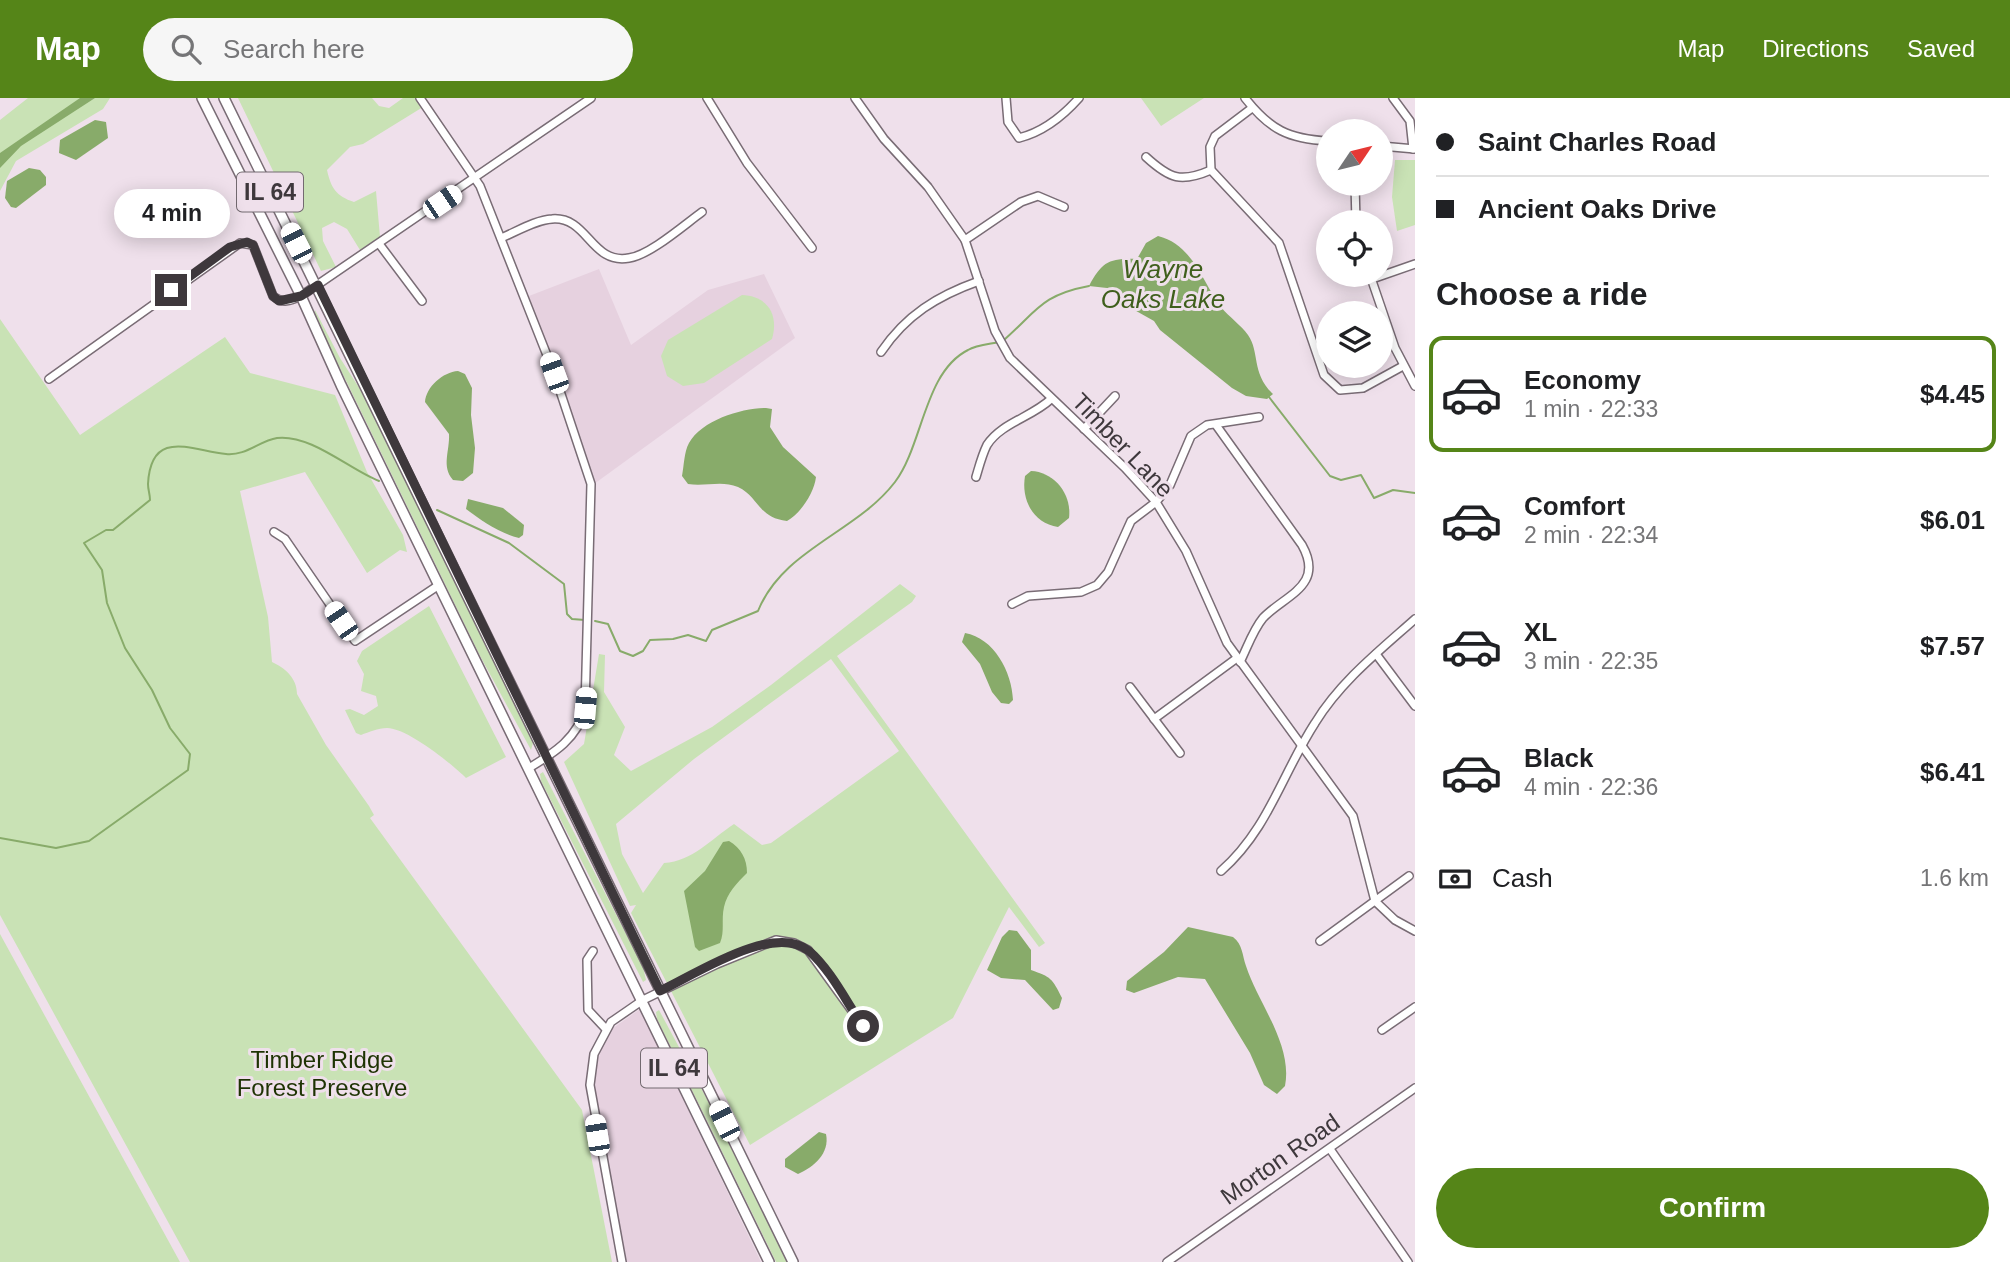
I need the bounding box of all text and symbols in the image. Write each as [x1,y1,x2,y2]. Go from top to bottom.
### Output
search box [143,18,633,81]
text: Map [35,30,101,67]
icon: search [167,30,205,68]
text: Search here [223,34,365,64]
text: Map [1678,35,1724,62]
text: Directions [1762,35,1869,62]
text: Saved [1907,35,1975,62]
north arrow [1316,119,1393,196]
map controls [1316,119,1393,378]
text: Saint Charles Road [1478,127,1716,157]
road number: IL 64 [237,172,303,212]
car [419,182,466,222]
callout: 4 min [113,188,229,238]
text: Ancient Oaks Drive [1478,194,1716,224]
text: 4 min [142,200,202,226]
button: locate [1316,210,1393,287]
car [278,220,315,266]
water label: Wayne Oaks Lake [1101,254,1225,314]
route end [155,274,187,306]
text: Choose a ride [1436,276,1648,312]
button: layers [1316,301,1393,378]
car [537,350,572,396]
icon: car [1440,363,1503,426]
text: Economy [1524,365,1641,395]
text: $4.45 [1920,379,1985,409]
street label: Timber Lane [1067,387,1179,503]
text: 1 min · 22:33 [1524,396,1658,422]
icon: car [1440,489,1503,552]
text: Comfort [1524,491,1625,521]
text: $6.01 [1920,505,1985,535]
text: 2 min · 22:34 [1524,522,1658,548]
car [321,598,362,644]
icon: car [1440,615,1503,678]
text: XL [1524,617,1557,647]
text: $7.57 [1920,631,1985,661]
text: 3 min · 22:35 [1524,648,1658,674]
car [573,686,598,730]
icon: car [1440,741,1503,804]
text: Black [1524,743,1593,773]
text: $6.41 [1920,757,1985,787]
text: 4 min · 22:36 [1524,774,1658,800]
icon: cash [1436,860,1474,898]
text: Cash [1492,863,1553,893]
text: 1.6 km [1920,865,1989,891]
route start [847,1010,879,1042]
park label: Timber Ridge Forest Preserve [237,1046,407,1101]
road number: IL 64 [641,1049,707,1088]
car [706,1098,743,1144]
street label: Morton Road [1215,1108,1345,1210]
car [584,1113,611,1157]
button: Confirm [1436,1168,1989,1248]

